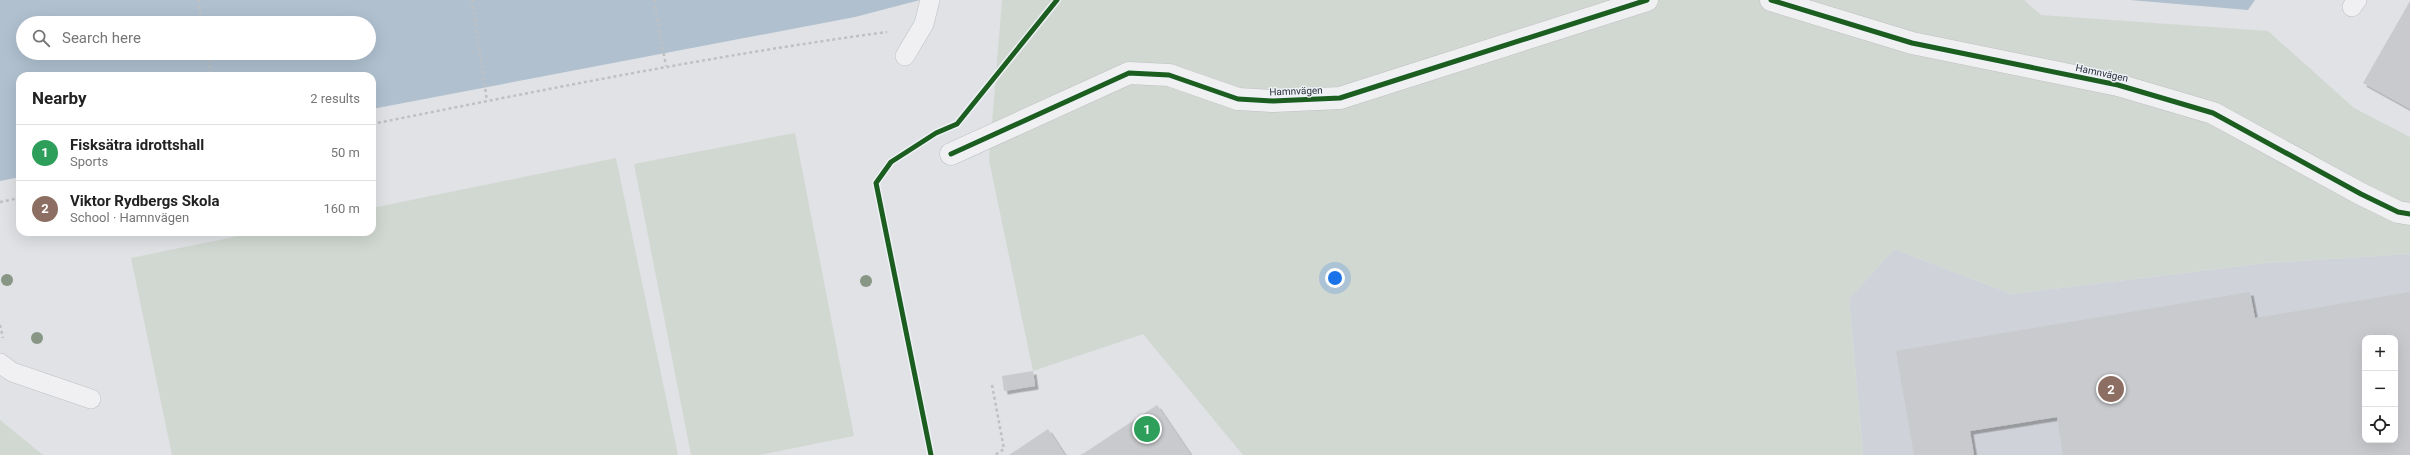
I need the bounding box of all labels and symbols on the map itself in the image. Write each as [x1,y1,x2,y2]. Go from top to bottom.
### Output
street label: Hamnvägen [2075,62,2129,84]
street label: Hamnvägen [1269,85,1323,97]
your location [1325,268,1345,288]
pin: 2 [2098,374,2124,404]
pin: 1 [1134,414,1160,444]

